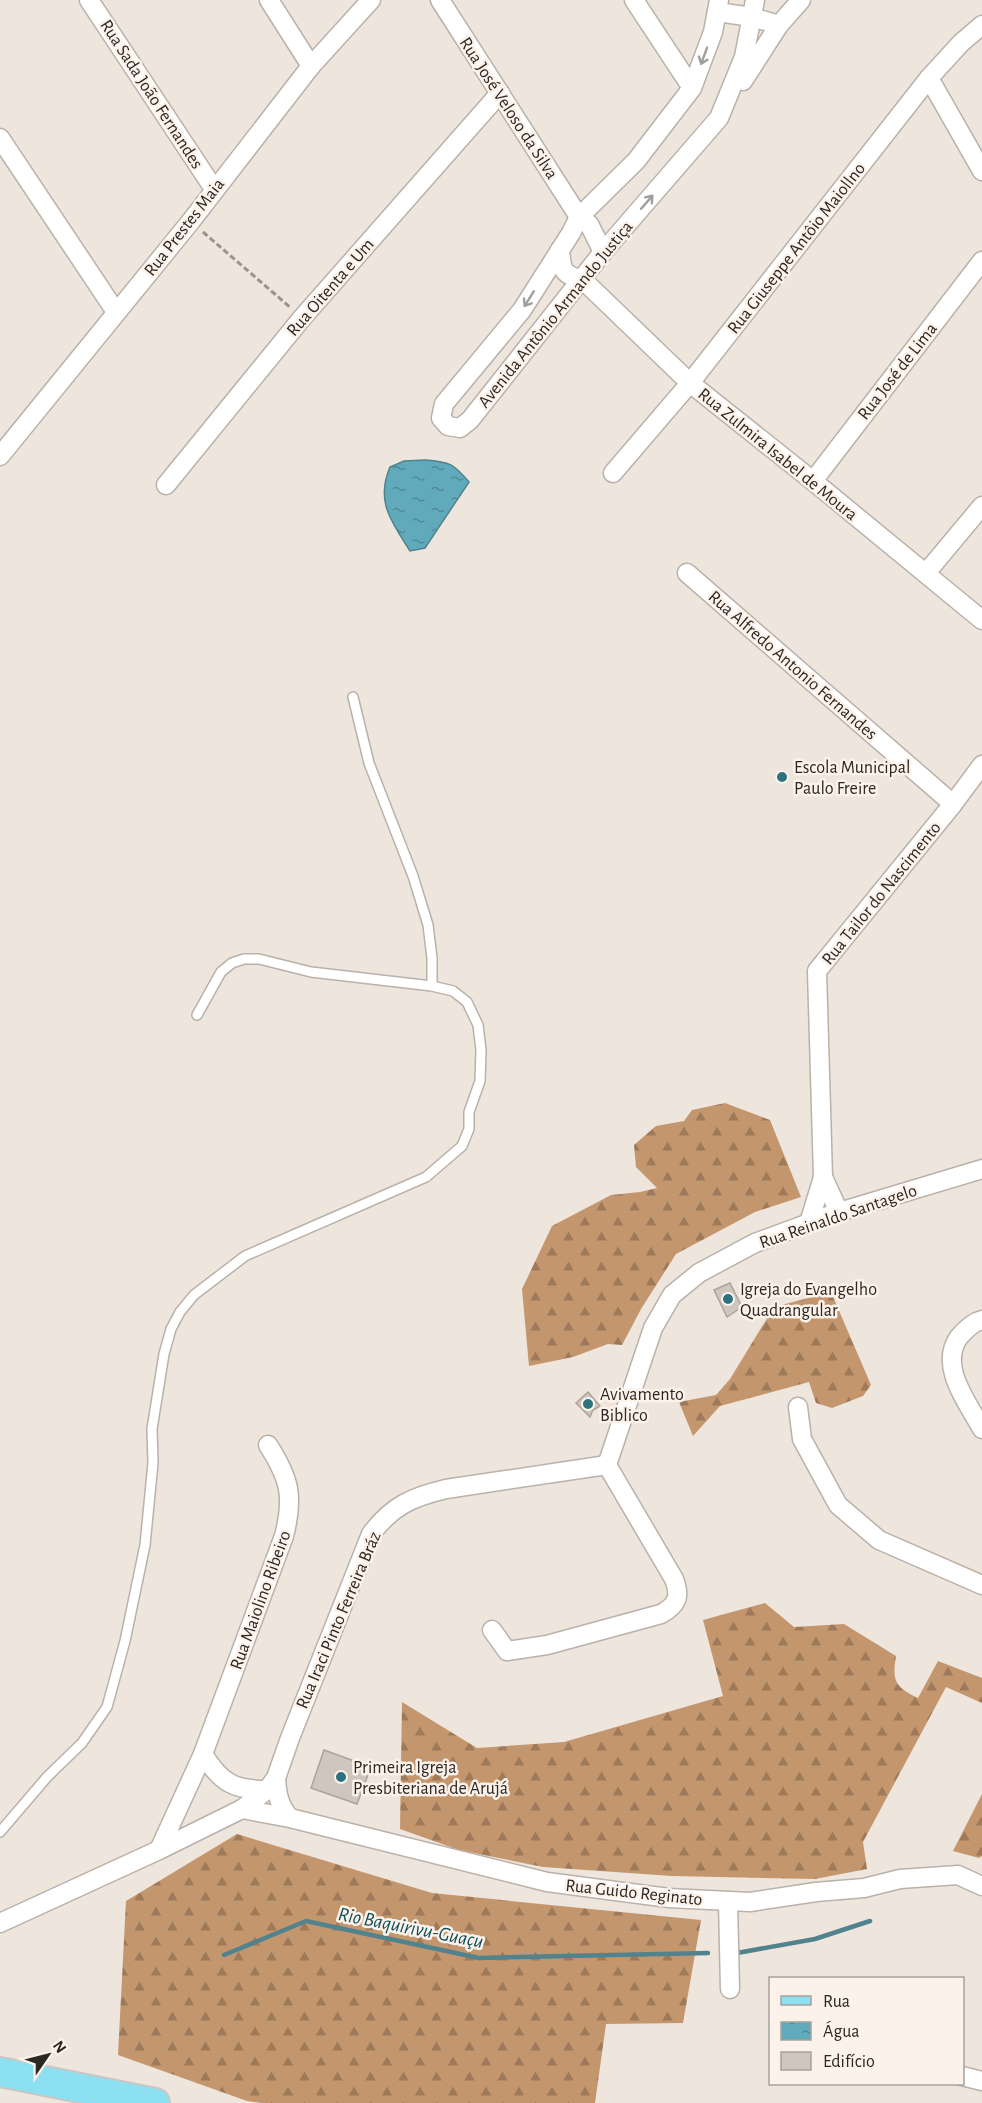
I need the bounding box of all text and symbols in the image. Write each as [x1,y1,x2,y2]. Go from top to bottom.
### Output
street label: Rua Sada João Fernandes [96,17,206,172]
street label: Rua José Veloso da Silva [456,34,561,183]
one-way arrow [698,47,709,65]
street label: Rua Giuseppe Antôio Maiollno [725,160,869,338]
street label: Rua Prestes Maia [141,175,228,280]
one-way arrow [640,194,653,210]
street label: Avenida Antônio Armando Justiça [475,218,637,411]
street label: Rua Oitenta e Um [284,236,378,340]
one-way arrow [523,291,535,307]
street label: Rua José de Lima [855,320,941,423]
street label: Rua Zulmira Isabel de Moura [694,385,860,524]
street label: Rua Alfredo Antonio Fernandes [705,588,880,744]
place label: Escola Municipal Paulo Freire [794,759,911,798]
marker: Escola Municipal Paulo Freire [775,770,789,784]
street label: Rua Tailor do Nascimento [819,819,945,968]
street label: Rua Reinaldo Santagelo [757,1181,920,1252]
place label: Igreja do Evangelho Quadrangular [740,1281,877,1320]
marker: Igreja do Evangelho Quadrangular [721,1292,735,1306]
place label: Avivamento Biblico [600,1386,684,1425]
marker: Avivamento Biblico [581,1397,595,1411]
street label: Rua Maiolino Ribeiro [227,1528,294,1672]
street label: Rua Iraci Pinto Ferreira Bráz [293,1529,384,1712]
place label: Primeira Igreja Presbiteriana de Arujá [353,1759,508,1798]
marker: Primeira Igreja Presbiteriana de Arujá [334,1770,348,1784]
street label: Rua Guido Reginato [564,1877,703,1909]
water label: Rio Baquirivu-Guaçu [337,1904,485,1952]
legend [769,1977,964,2085]
text: Rua [823,1993,850,2011]
text: Água [823,2020,860,2041]
north arrow [18,2025,78,2085]
text: N [50,2038,69,2056]
text: Edifício [823,2053,875,2071]

